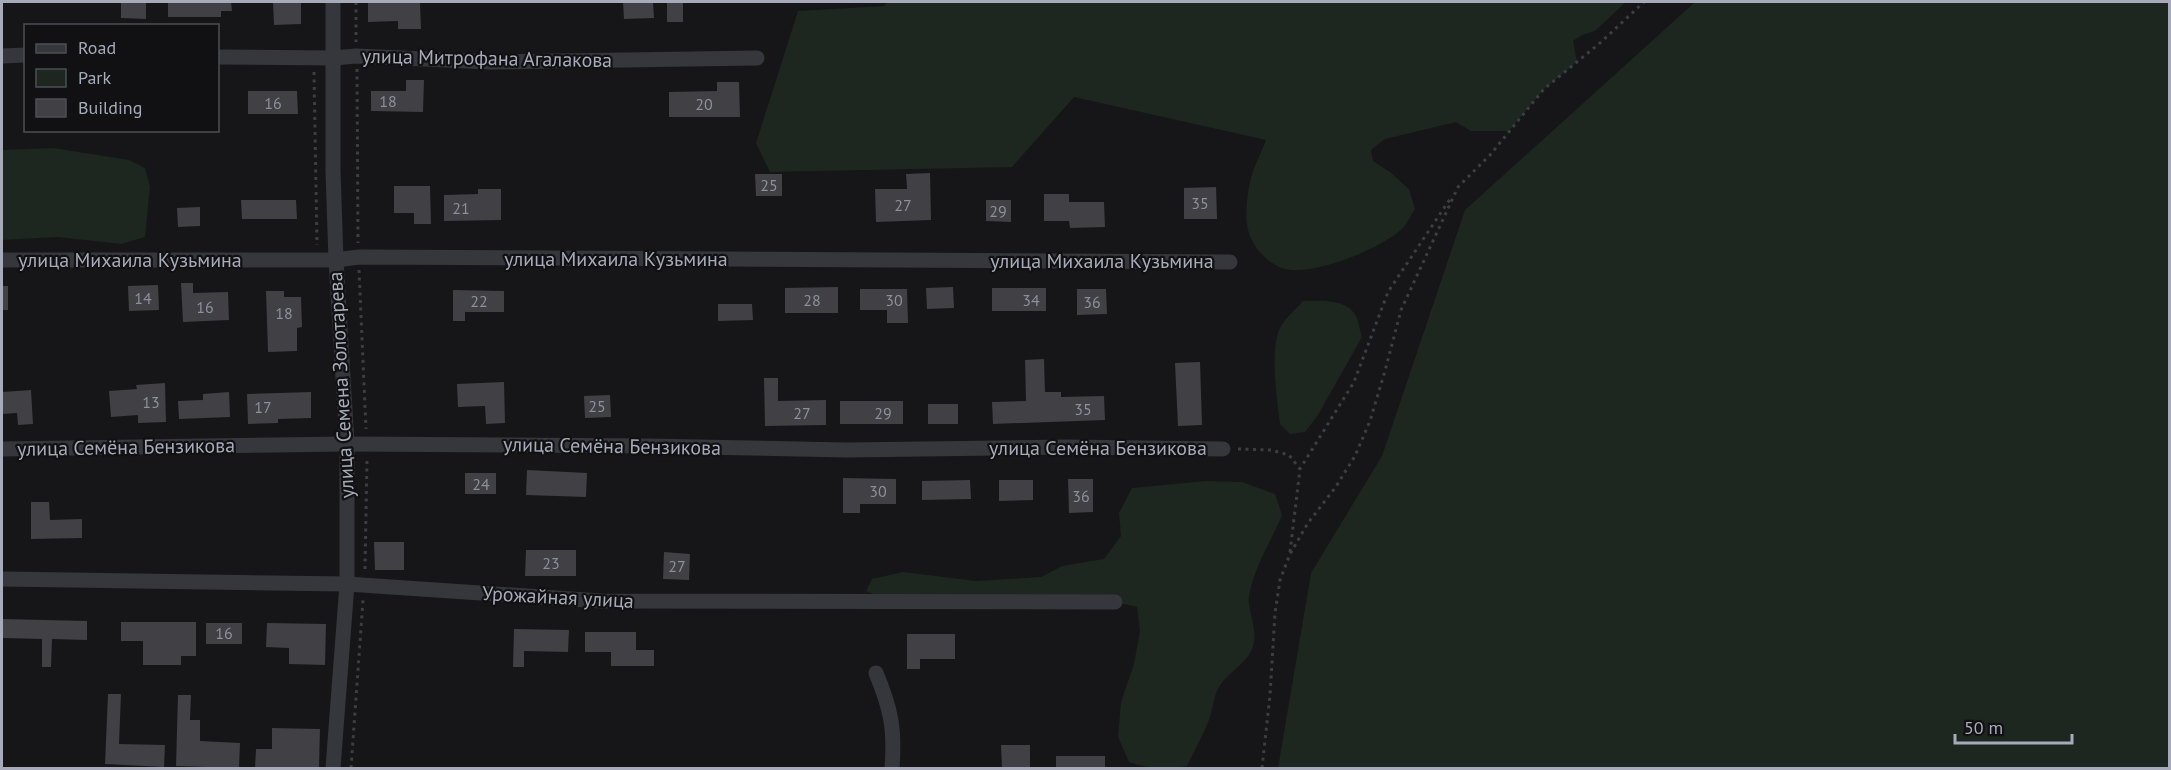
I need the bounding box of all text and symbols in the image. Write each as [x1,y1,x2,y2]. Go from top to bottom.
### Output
legend [24,24,219,132]
text: Road [78,36,116,59]
street label: улица Митрофана Агалакова [362,43,612,73]
text: Park [78,66,111,89]
house number: 18 [379,91,397,111]
house number: 16 [264,93,282,113]
house number: 20 [695,94,713,114]
text: Building [78,96,142,119]
house number: 25 [760,175,778,195]
house number: 35 [1191,193,1209,213]
house number: 27 [894,195,912,215]
house number: 21 [452,198,470,218]
house number: 29 [989,201,1007,221]
street label: улица Михаила Кузьмина [504,246,728,272]
street label: улица Михаила Кузьмина [18,247,242,273]
street label: улица Михаила Кузьмина [990,248,1214,274]
street label: улица Семена Золотарева [322,271,360,499]
house number: 14 [134,288,152,308]
house number: 28 [803,290,821,310]
house number: 30 [885,290,903,310]
house number: 34 [1022,290,1040,310]
house number: 22 [470,291,488,311]
house number: 36 [1083,292,1101,312]
house number: 16 [196,297,214,317]
house number: 18 [275,303,293,323]
house number: 13 [142,392,160,412]
house number: 25 [588,396,606,416]
house number: 17 [254,397,272,417]
house number: 35 [1074,399,1092,419]
house number: 27 [793,403,811,423]
house number: 29 [874,403,892,423]
street label: улица Семёна Бензикова [503,431,721,461]
street label: улица Семёна Бензикова [17,432,235,462]
street label: улица Семёна Бензикова [989,435,1207,461]
house number: 24 [472,474,490,494]
house number: 30 [869,481,887,501]
house number: 36 [1072,486,1090,506]
house number: 23 [542,553,560,573]
house number: 27 [668,556,686,576]
street label: Урожайная улица [481,580,635,614]
house number: 16 [215,623,233,643]
scale bar [1955,707,2072,745]
text: 50 m [1964,716,2003,739]

